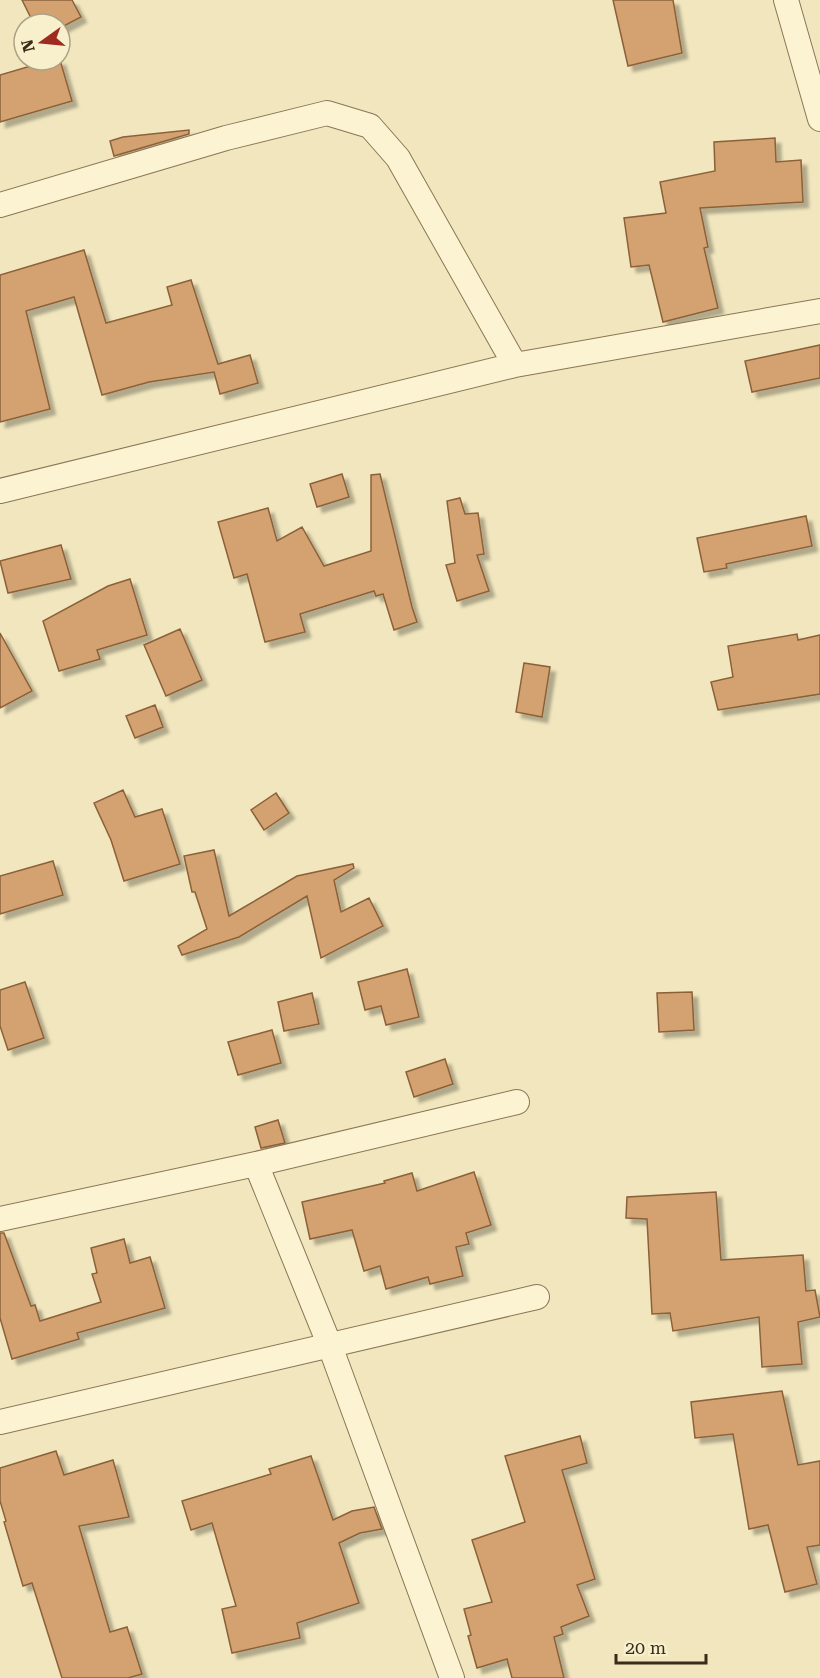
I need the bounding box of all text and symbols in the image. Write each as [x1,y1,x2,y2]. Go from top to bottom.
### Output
north arrow [12,12,72,72]
text: N [17,37,39,54]
scale bar [616,1627,706,1665]
text: 20 m [625,1637,666,1658]

